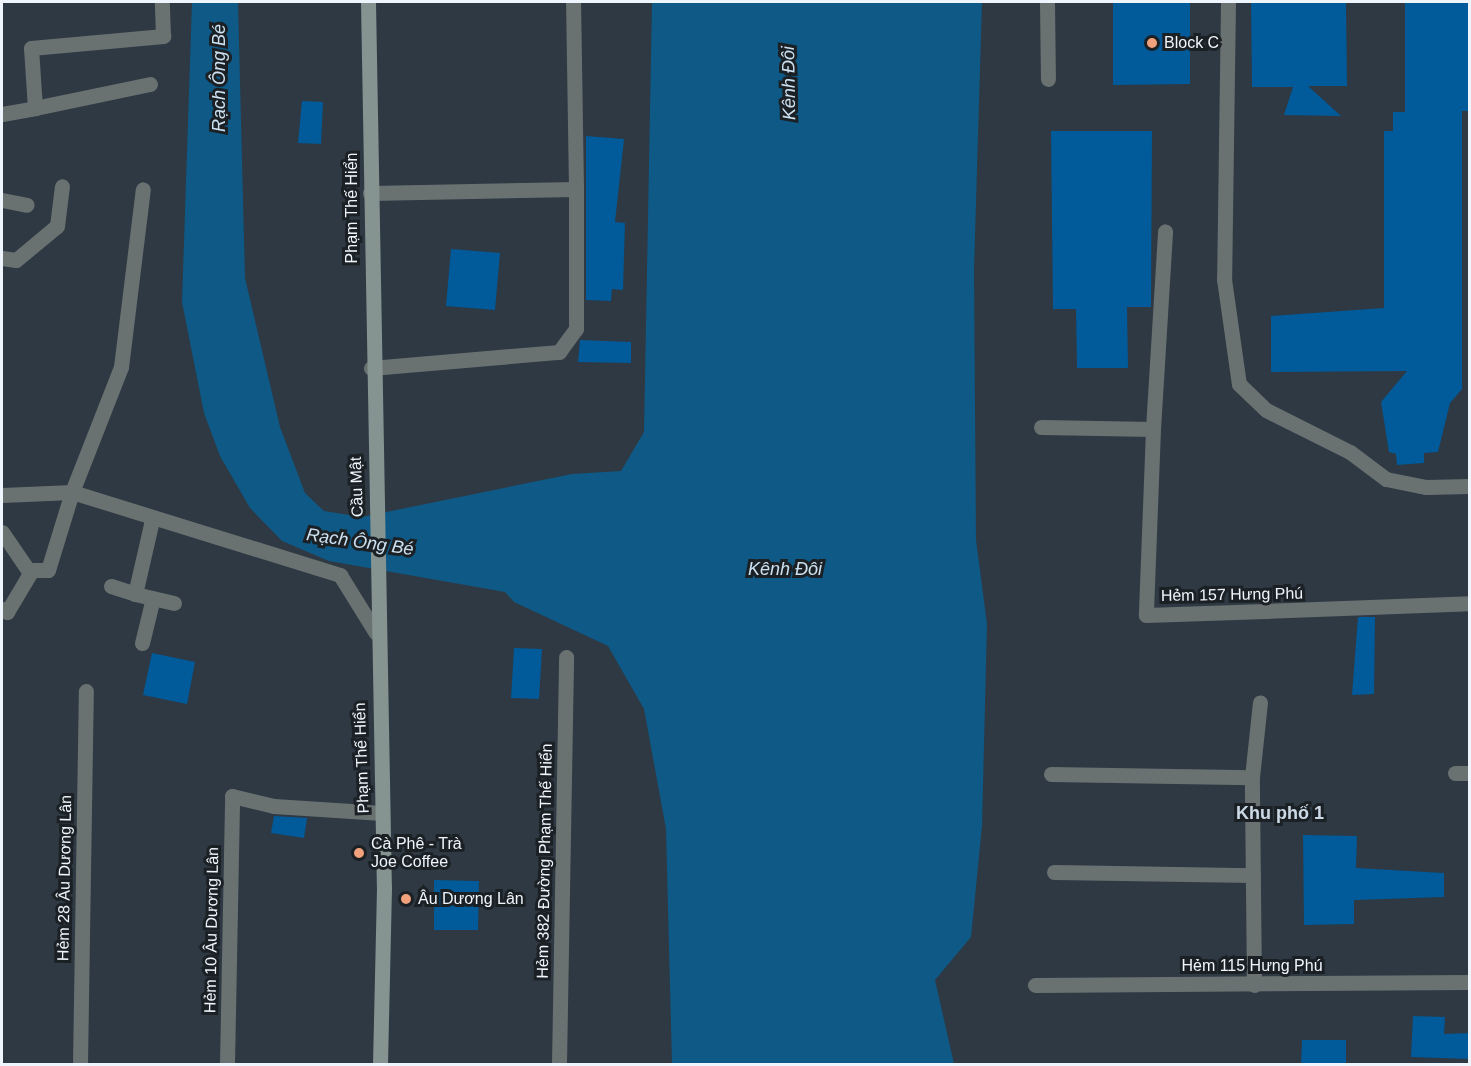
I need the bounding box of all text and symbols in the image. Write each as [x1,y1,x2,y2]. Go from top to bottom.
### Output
water label: Rạch Ông Bé [208,24,230,132]
place label: Block C [1164,33,1219,53]
marker: Block C [1145,36,1159,50]
water label: Kênh Đôi [778,46,800,120]
street label: Phạm Thế Hiển [342,152,362,264]
street label: Cầu Mật [346,456,368,518]
water label: Rạch Ông Bé [305,524,415,560]
water label: Kênh Đôi [748,558,822,580]
street label: Hẻm 157 Hưng Phú [1161,584,1303,606]
street label: Phạm Thế Hiển [350,702,374,814]
street label: Hẻm 382 Đường Phạm Thế Hiển [533,743,557,979]
street label: Hẻm 28 Âu Dương Lân [54,795,76,961]
district label: Khu phố 1 [1236,802,1324,824]
place label: Cà Phê - Trà Joe Coffee [371,834,462,872]
marker: Cà Phê - Trà Joe Coffee [352,846,366,860]
street label: Hẻm 10 Âu Dương Lân [201,847,223,1013]
place label: Âu Dương Lân [418,889,524,909]
marker: Âu Dương Lân [399,892,413,906]
street label: Hẻm 115 Hưng Phú [1181,956,1323,976]

